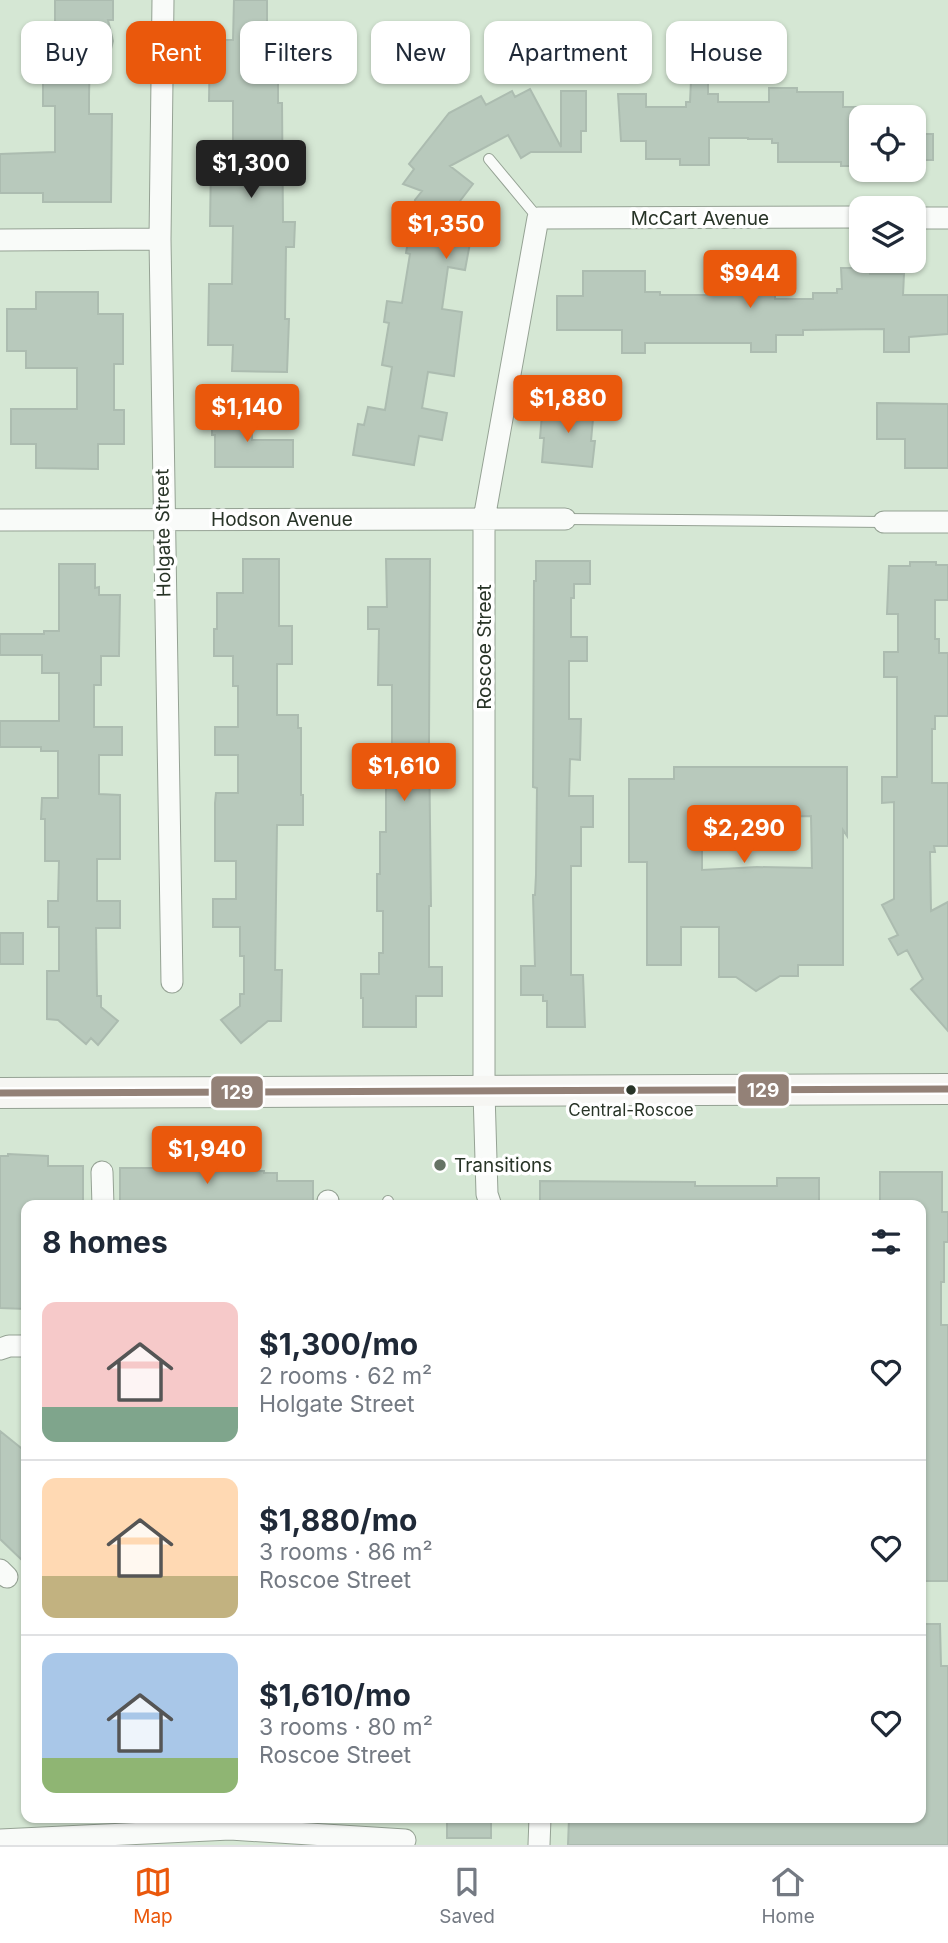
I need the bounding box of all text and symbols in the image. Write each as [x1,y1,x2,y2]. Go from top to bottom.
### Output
chip: Buy [21,21,112,84]
chip: Rent [126,21,226,84]
chip: Filters [240,21,357,84]
chip: New [371,21,470,84]
chip: Apartment [484,21,652,84]
chip: House [666,21,787,84]
map controls [849,105,926,273]
button: locate [849,105,926,182]
pin: $1,300 [194,140,308,200]
text: $1,300 [212,149,290,177]
button: layers [849,196,926,273]
pin: $1,350 [389,202,503,261]
street label: McCart Avenue [631,207,769,230]
text: $1,350 [407,210,485,238]
pin: $944 [709,250,791,310]
text: $944 [719,259,781,287]
pin: $1,880 [511,376,625,435]
pin: $1,140 [190,384,304,444]
text: $1,880 [529,384,607,412]
text: $1,140 [211,393,283,421]
street label: Holgate Street [150,469,176,597]
street label: Hodson Avenue [211,508,353,531]
street label: Roscoe Street [473,584,496,710]
pin: $1,610 [347,744,461,803]
text: $1,610 [368,752,440,780]
pin: $2,290 [687,806,801,865]
text: $2,290 [703,814,785,842]
line badge: 129 [737,1073,790,1107]
line badge: 129 [210,1075,264,1109]
text: 129 [747,1079,779,1102]
text: 129 [221,1081,253,1104]
marker: Central-Roscoe [624,1083,638,1097]
place label: Central-Roscoe [568,1100,694,1120]
pin: $1,940 [150,1126,264,1186]
text: $1,940 [168,1135,246,1163]
place label: Transitions [454,1154,552,1177]
marker: Transitions [432,1157,448,1173]
icon: filters [867,1223,905,1261]
text: 8 homes [42,1224,168,1260]
text: $1,300/mo [259,1326,418,1362]
icon: home [98,1330,182,1414]
icon: heart [867,1353,905,1391]
text: 2 rooms · 62 m² [259,1362,432,1390]
text: Holgate Street [259,1390,415,1418]
text: $1,880/mo [259,1502,417,1538]
icon: home [98,1506,182,1590]
icon: heart [867,1529,905,1567]
text: 3 rooms · 86 m² [259,1538,433,1566]
text: Roscoe Street [259,1566,411,1594]
text: $1,610/mo [259,1677,411,1713]
icon: home [98,1681,182,1765]
icon: heart [867,1704,905,1742]
text: 3 rooms · 80 m² [259,1713,433,1741]
text: Roscoe Street [259,1741,411,1769]
tab: Map [133,1863,173,1928]
tab: Saved [439,1863,495,1928]
tab: Home [761,1863,815,1928]

